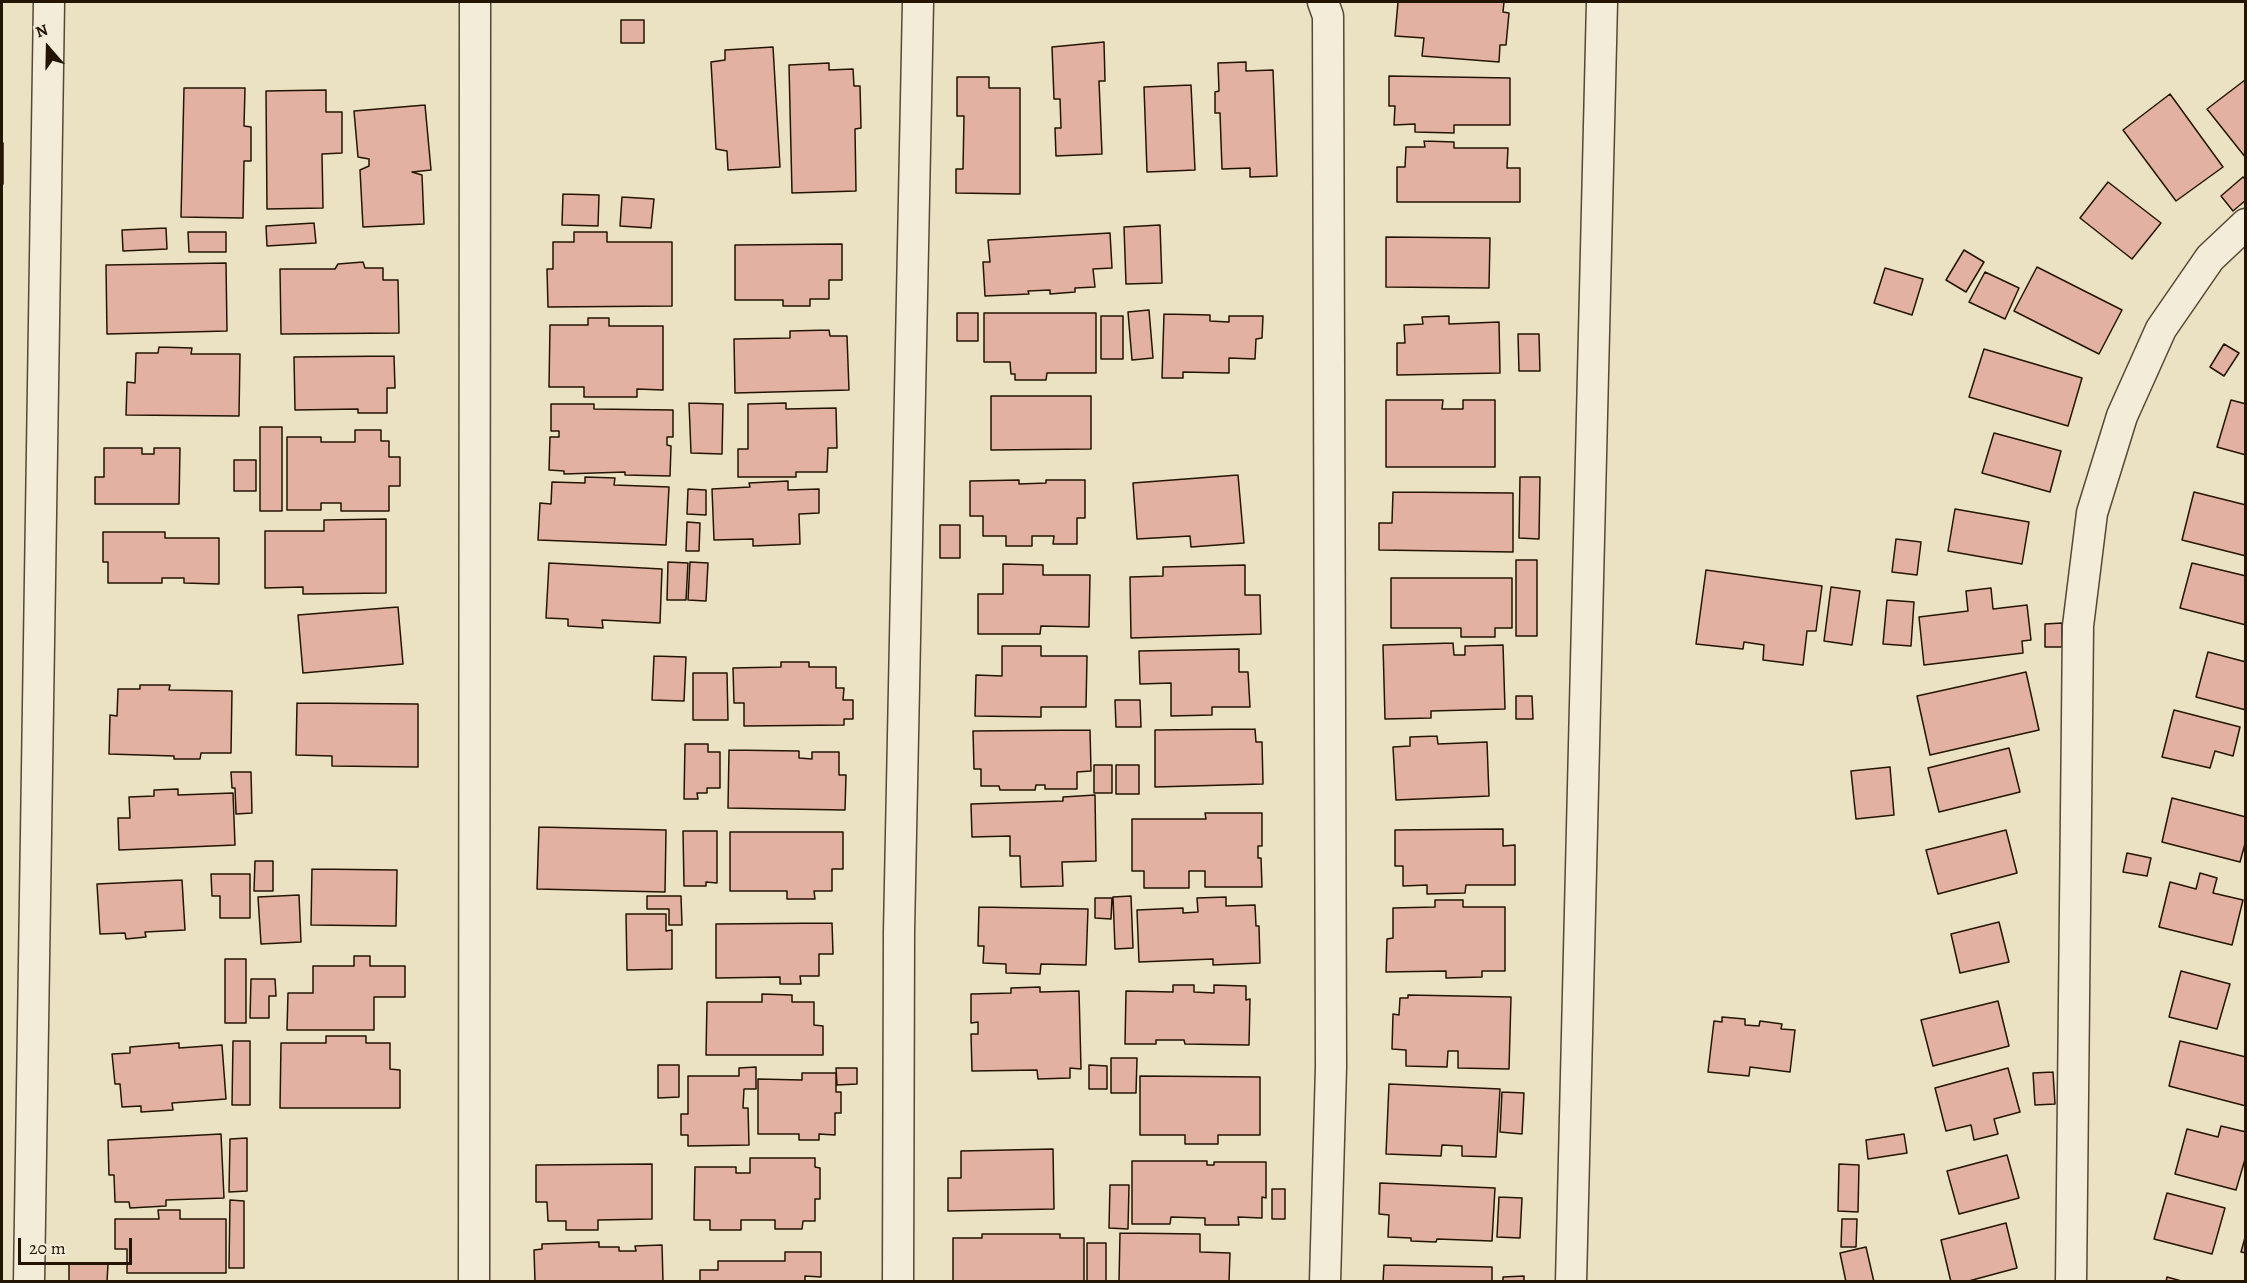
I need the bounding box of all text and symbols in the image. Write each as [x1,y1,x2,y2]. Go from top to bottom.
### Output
north arrow [18,18,78,78]
text: N [33,19,51,43]
scale bar [21,1226,135,1264]
text: 20 m [29,1236,66,1260]

